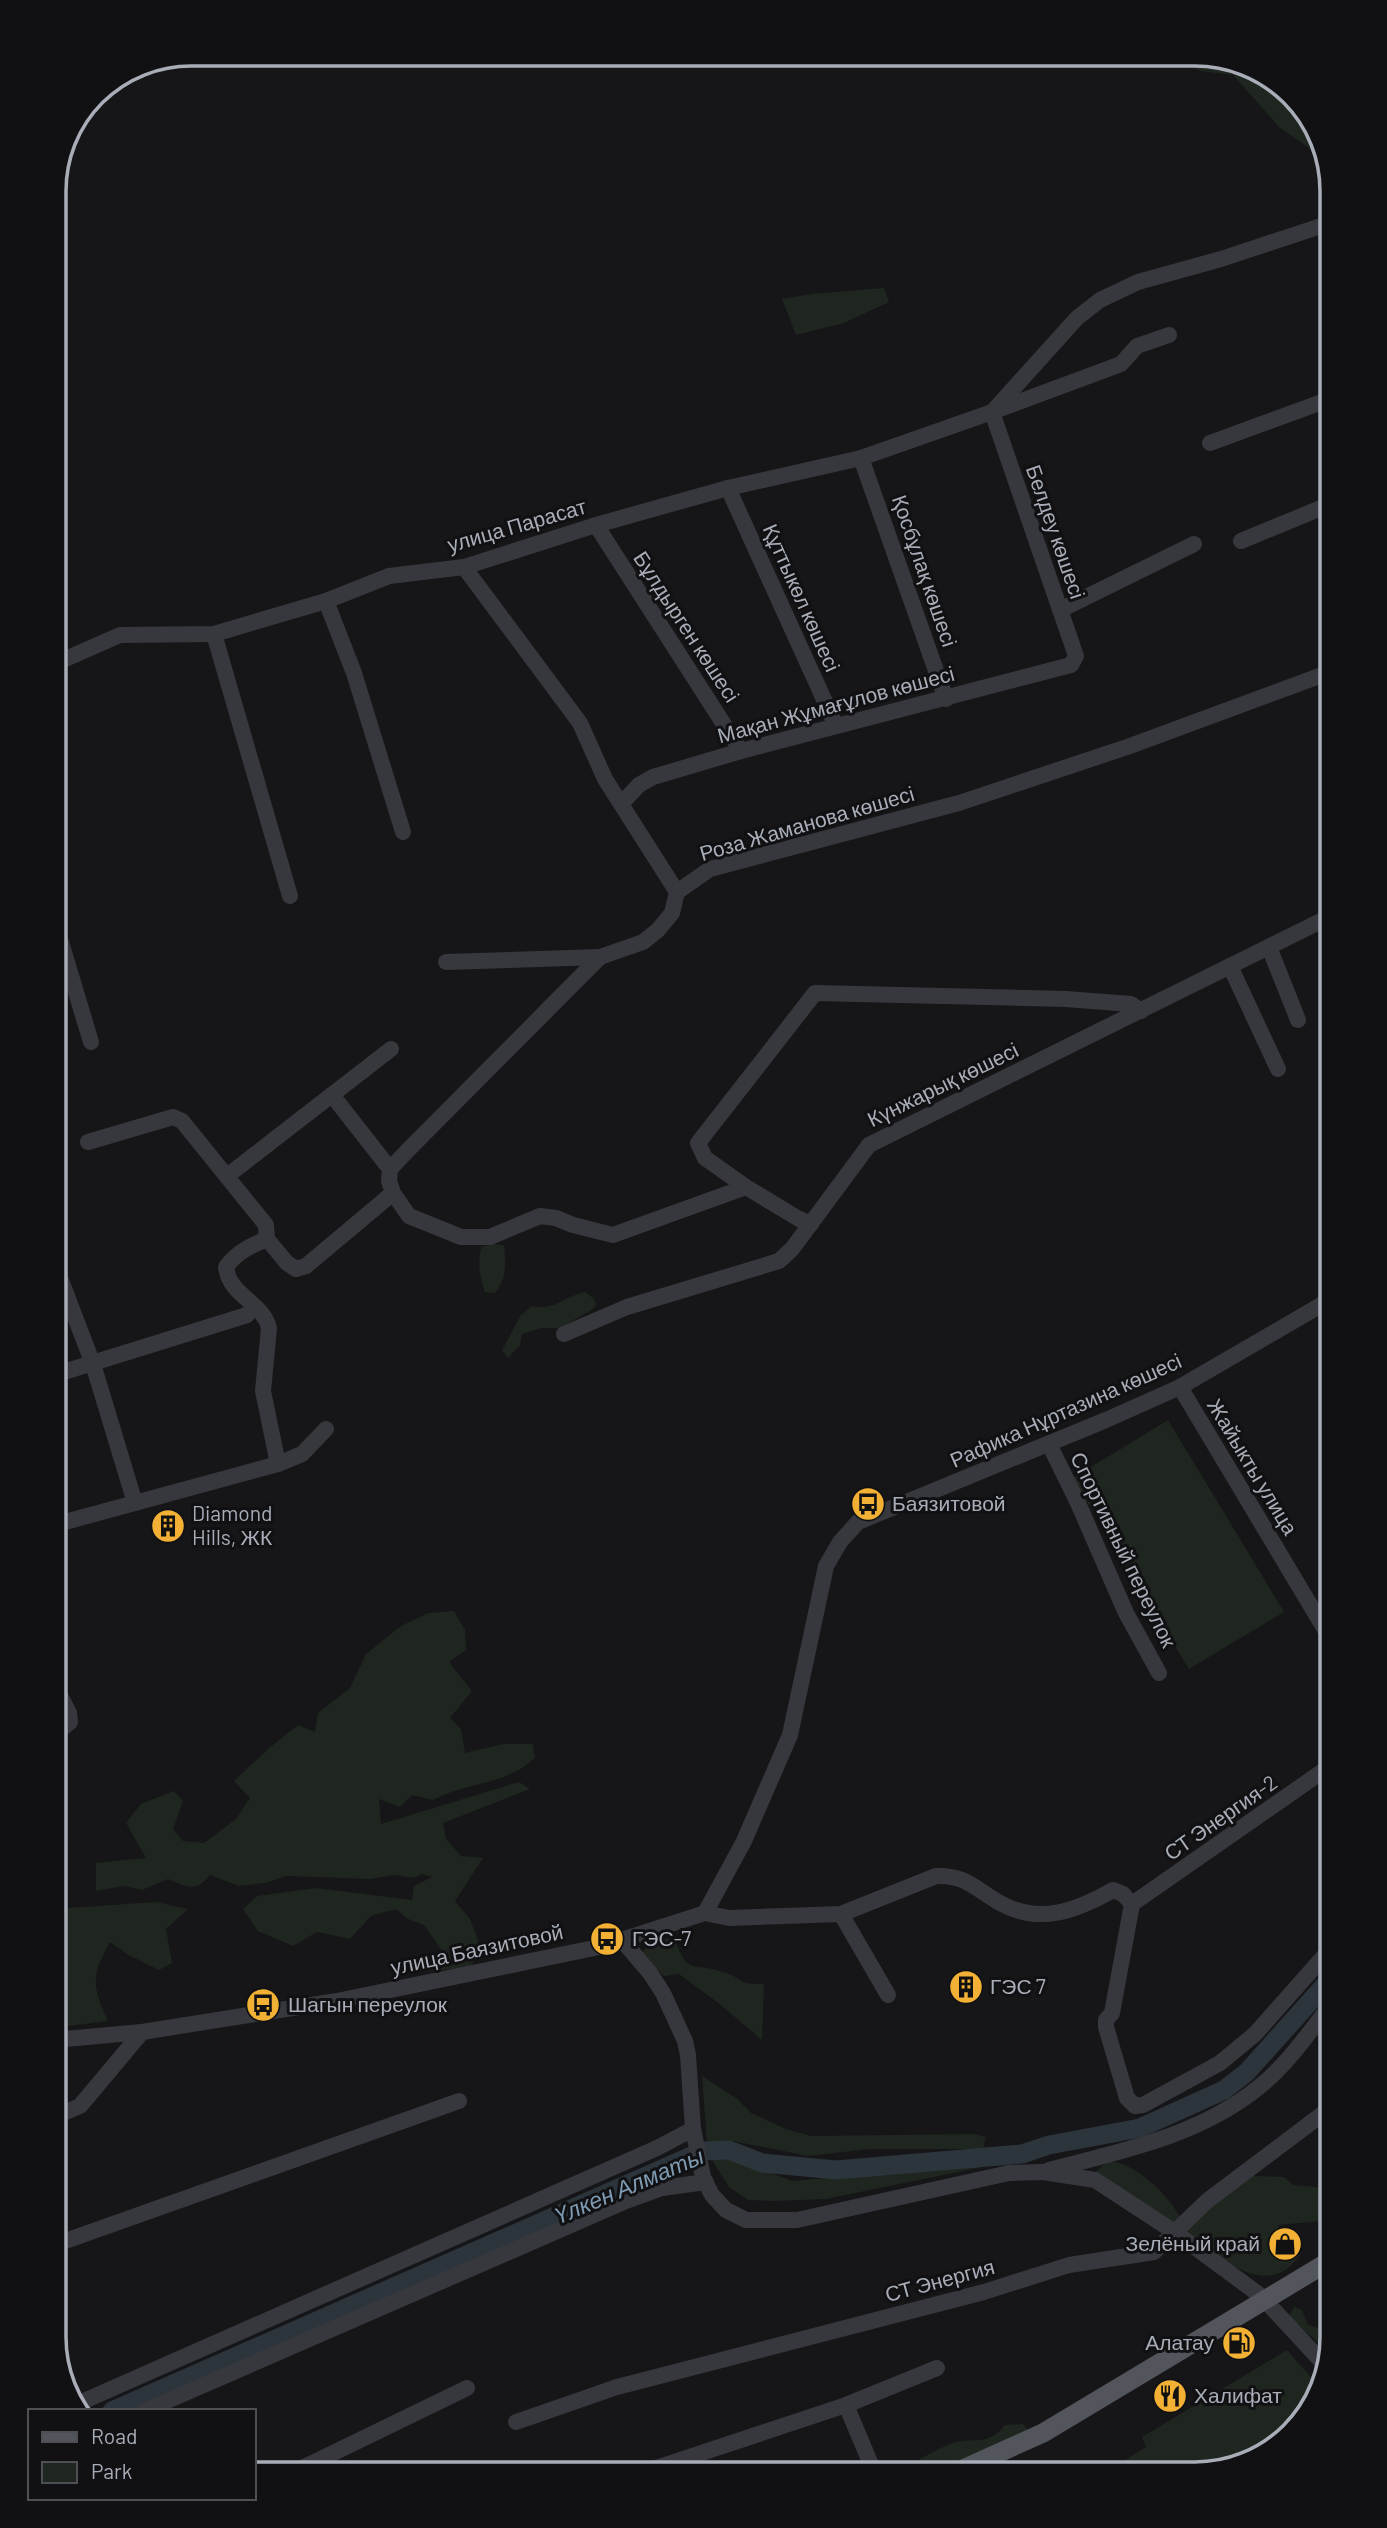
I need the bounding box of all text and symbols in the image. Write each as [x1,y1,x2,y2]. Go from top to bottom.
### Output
street label: Белдеу көшесі [1022,461,1091,602]
street label: Қосбұлақ көшесі [888,491,963,650]
street label: улица Парасат [444,493,589,556]
street label: Құттыкөл көшесі [759,520,846,675]
street label: Бұлдырген көшесі [629,546,745,706]
street label: Мақан Жұмағұлов көшесі [714,660,957,747]
street label: Роза Жаманова көшесі [696,780,917,865]
street label: Күнжарық көшесі [863,1036,1022,1131]
street label: Рафика Нұртазина көшесі [946,1347,1185,1472]
street label: Жайыкты улица [1203,1394,1304,1539]
street label: Спортивный переулок [1066,1448,1183,1652]
bus stop icon: Баязитовой [849,1485,887,1523]
place label: Баязитовой [892,1490,1006,1515]
place label: Diamond Hills, ЖК [192,1500,273,1549]
building icon: Diamond Hills, ЖК [149,1507,187,1545]
street label: СТ Энергия-2 [1159,1769,1281,1865]
street label: улица Баязитовой [388,1918,565,1979]
bus stop icon: ГЭС-7 [588,1920,626,1958]
place label: ГЭС-7 [632,1925,691,1950]
building icon: ГЭС 7 [947,1968,985,2006]
place label: ГЭС 7 [990,1973,1046,1998]
bus stop icon: Шагын переулок [244,1986,282,2024]
place label: Шагын переулок [288,1991,448,2016]
water label: Үлкен Алматы [550,2141,708,2229]
shop icon: Зелёный край [1266,2225,1304,2263]
place label: Зелёный край [1126,2230,1260,2255]
street label: СТ Энергия [882,2253,997,2306]
fuel station icon: Алатау [1220,2324,1258,2362]
place label: Алатау [1145,2329,1214,2354]
restaurant icon: Халифат [1151,2377,1189,2415]
place label: Халифат [1194,2382,1282,2407]
legend [28,2409,256,2500]
text: Road [91,2423,137,2448]
text: Park [91,2458,132,2483]

